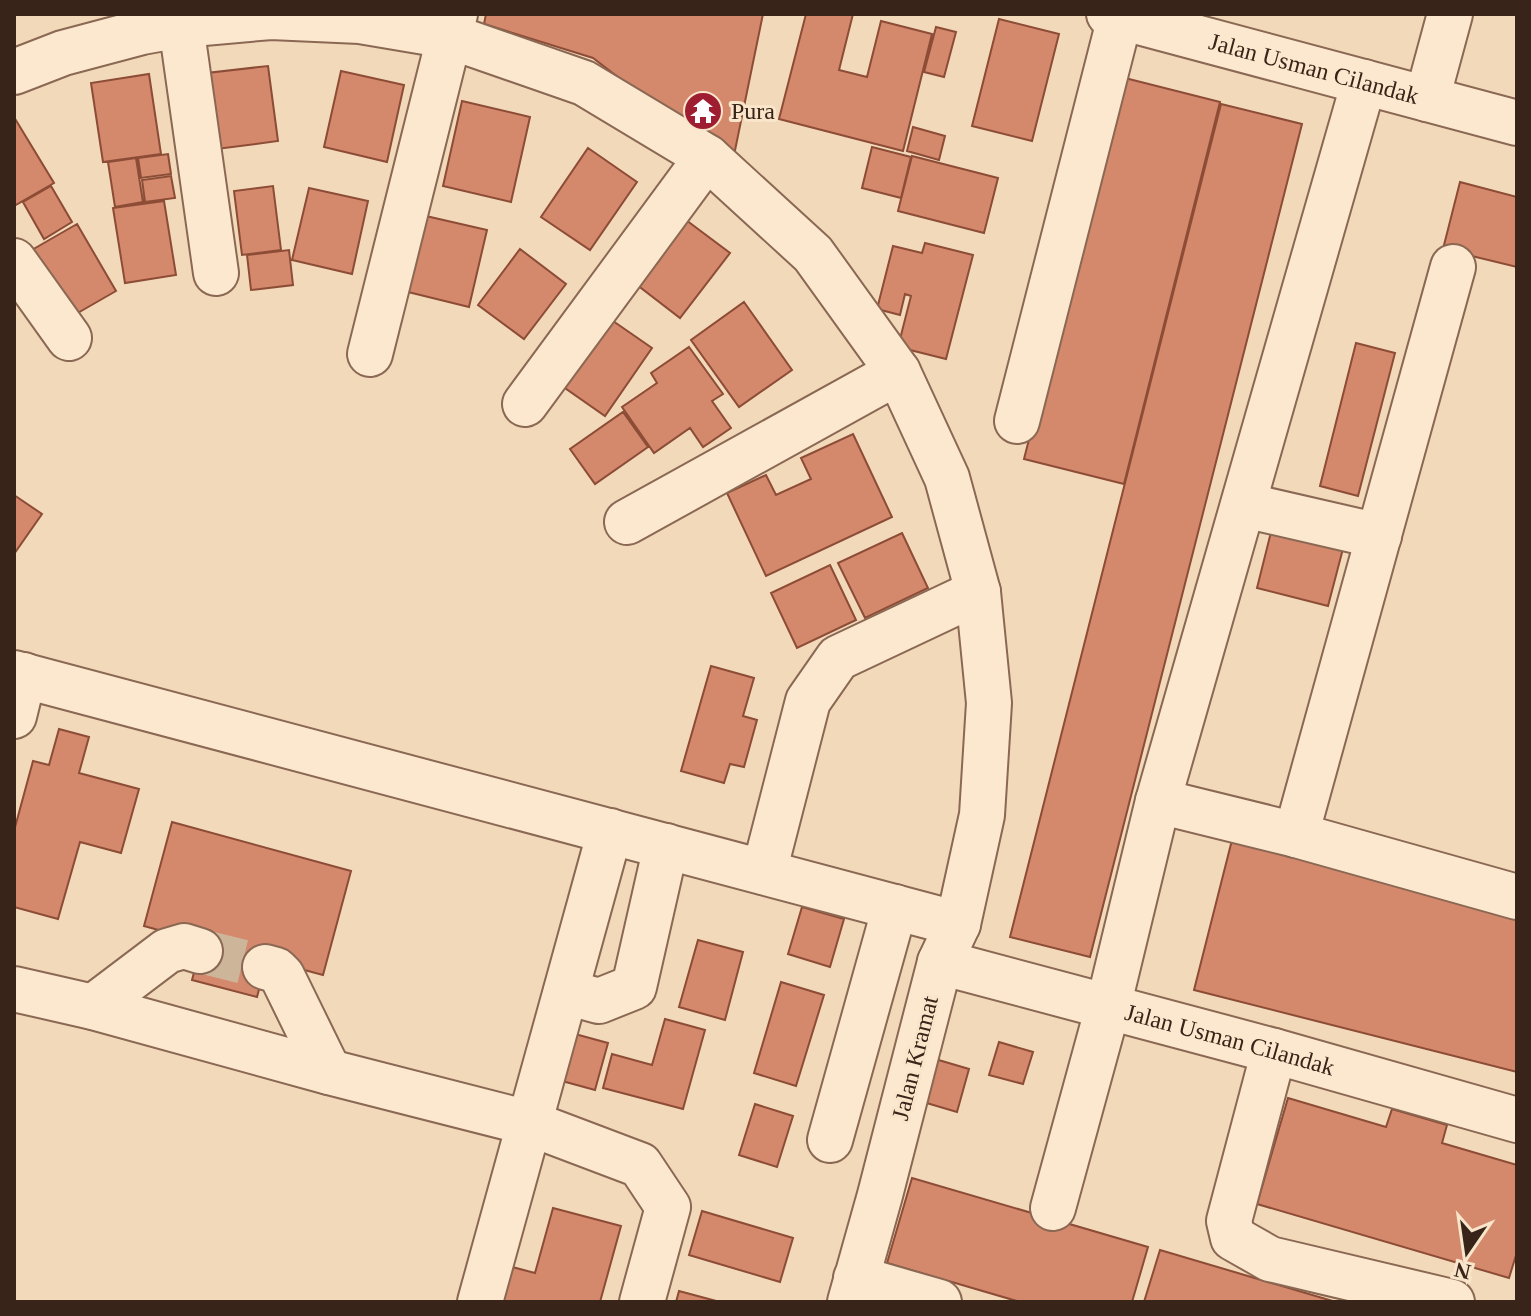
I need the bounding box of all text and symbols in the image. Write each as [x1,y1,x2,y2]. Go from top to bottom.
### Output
street label: Jalan Usman Cilandak [1206,28,1422,109]
temple icon: Pura [682,90,724,132]
place label: Pura [731,98,775,124]
street label: Jalan Kramat [887,993,943,1123]
street label: Jalan Usman Cilandak [1122,999,1338,1081]
north arrow [1427,1212,1507,1292]
text: N [1452,1257,1473,1285]

